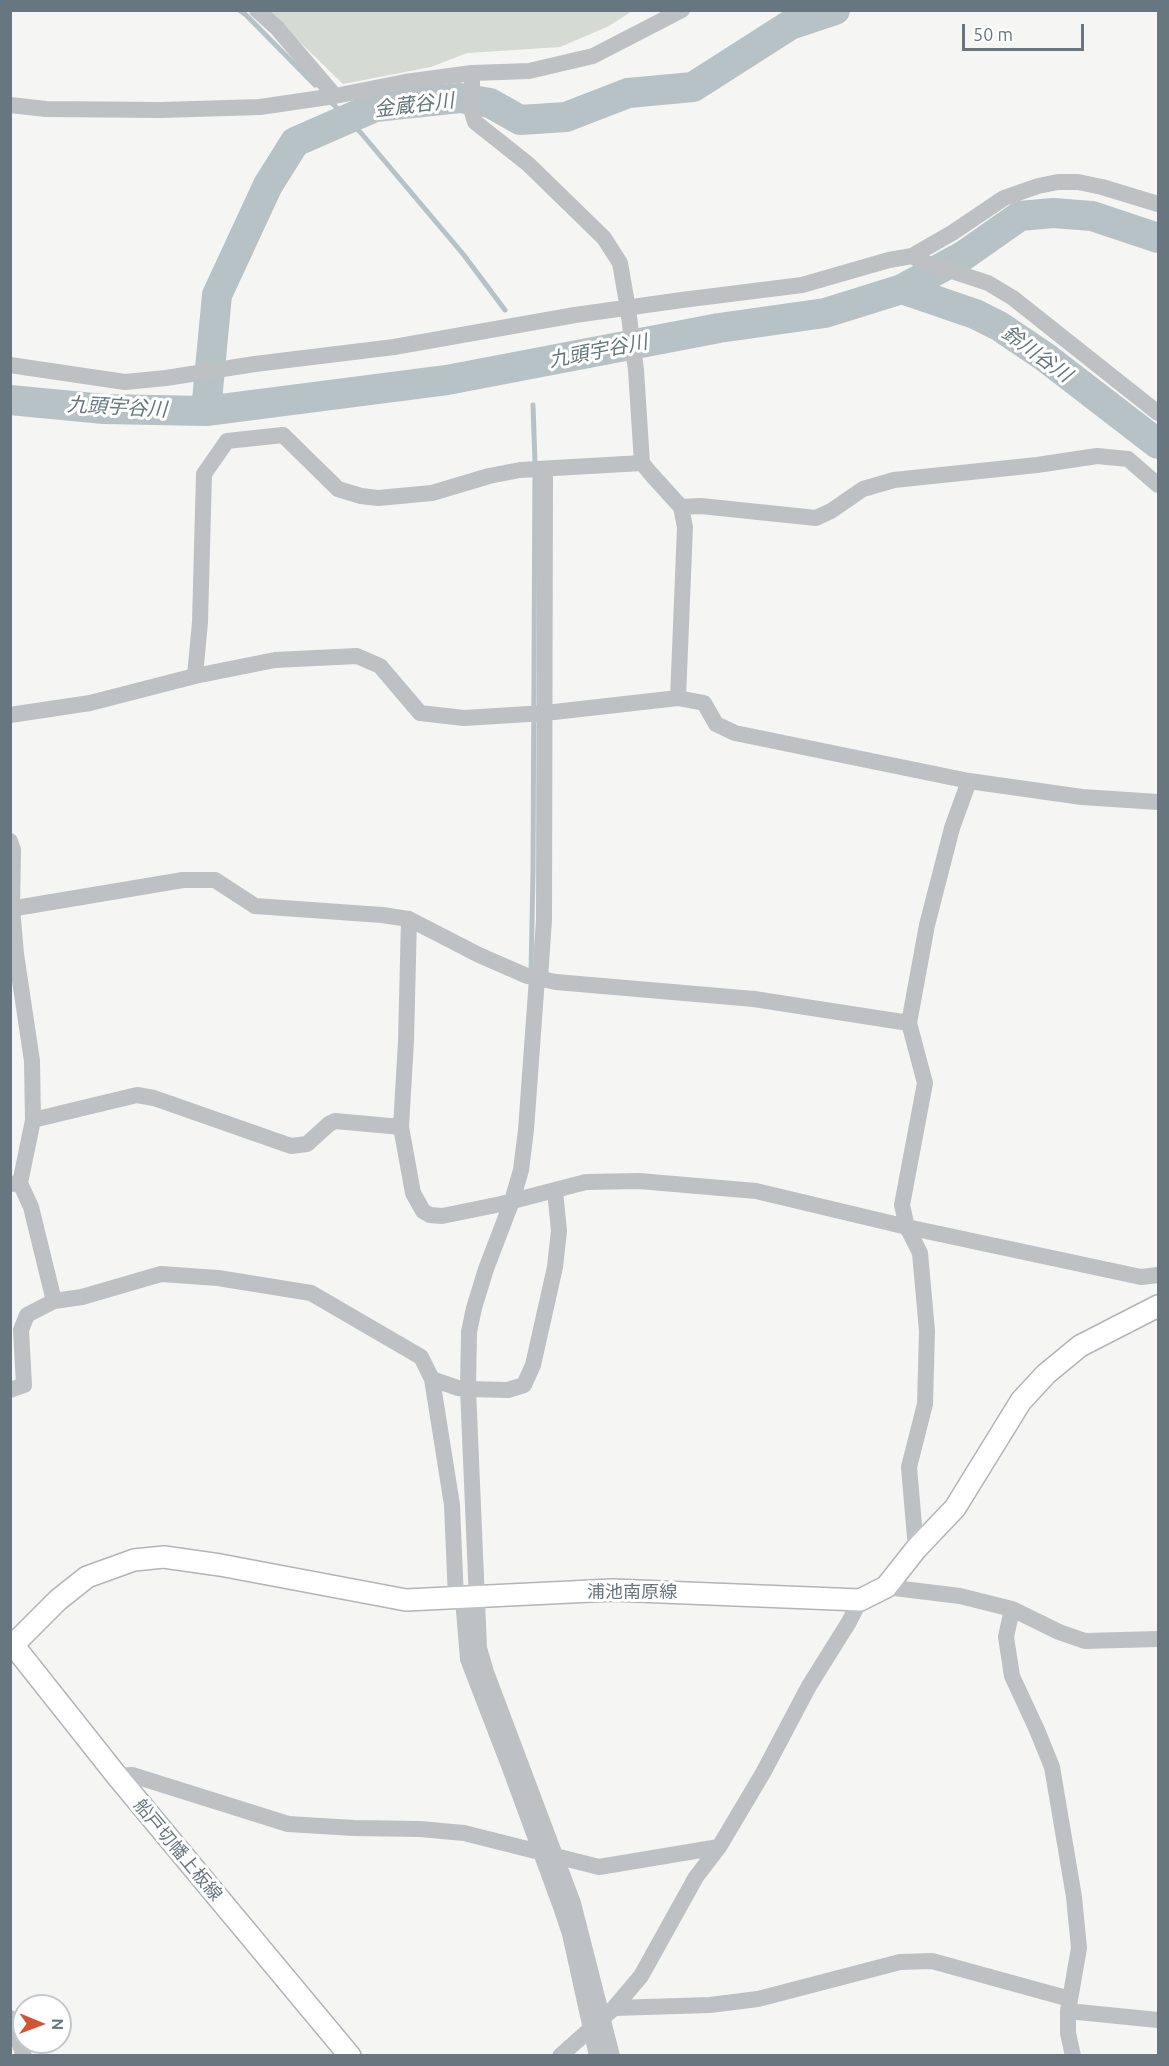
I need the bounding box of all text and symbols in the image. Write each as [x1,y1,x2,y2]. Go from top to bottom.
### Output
scale bar [965,12,1086,50]
text: 50 m [973,24,1013,44]
water label: 金蔵谷川 [373,88,455,122]
water label: 鈴川谷川 [998,321,1076,387]
water label: 九頭宇谷川 [547,330,649,372]
water label: 九頭宇谷川 [66,392,168,422]
street label: 浦池南原線 [587,1581,677,1603]
street label: 船戸切幡上板線 [129,1795,227,1905]
north arrow [12,1994,72,2054]
text: N [49,2018,67,2030]

